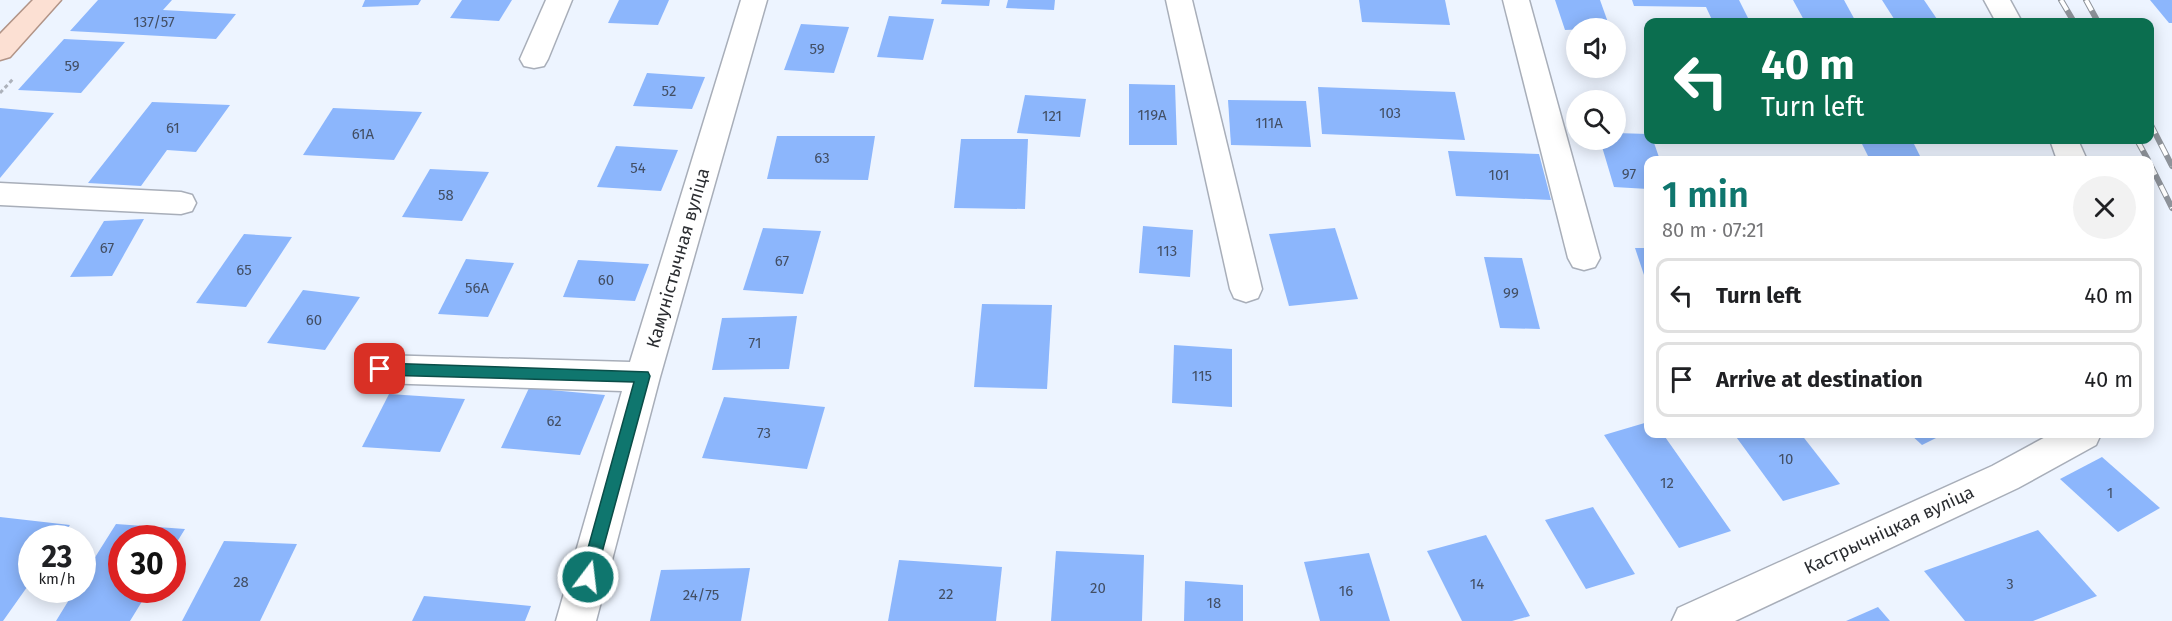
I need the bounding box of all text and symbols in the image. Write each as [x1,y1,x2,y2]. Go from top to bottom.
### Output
house number: 137/57 [133,13,175,31]
map controls [1566,18,1626,150]
button: sound [1566,18,1626,78]
house number: 59 [809,40,825,58]
text: 40 m [1761,40,1855,90]
icon: left [1662,42,1740,120]
house number: 59 [64,57,80,75]
house number: 52 [662,82,676,100]
button: search [1566,90,1626,150]
text: Turn left [1761,91,1864,123]
house number: 103 [1379,104,1401,122]
house number: 119А [1137,106,1167,124]
house number: 121 [1042,107,1062,125]
house number: 111А [1255,114,1283,132]
house number: 61 [166,119,180,137]
house number: 61А [352,125,375,143]
house number: 63 [814,149,830,167]
house number: 54 [630,159,646,177]
street label: Камуністычная вуліца [642,165,714,351]
house number: 97 [1622,165,1636,183]
house number: 101 [1489,166,1510,184]
text: 1 min [1662,173,1749,217]
button: close [2073,176,2136,239]
house number: 58 [438,186,454,204]
text: 80 m · 07:21 [1662,218,1765,242]
house number: 67 [100,239,114,257]
house number: 113 [1157,242,1177,260]
house number: 67 [775,252,789,270]
house number: 65 [236,261,252,279]
house number: 60 [598,271,614,289]
house number: 56А [465,279,489,297]
icon: left [1665,279,1698,312]
text: Turn left [1716,282,1801,309]
text: 40 m [2084,282,2133,309]
house number: 99 [1503,284,1519,302]
house number: 60 [306,311,322,329]
house number: 71 [749,334,761,352]
pin [354,343,405,394]
icon: arrive [363,352,396,385]
icon: arrive [1665,363,1698,396]
text: Arrive at destination [1716,366,1923,393]
text: 40 m [2084,366,2133,393]
house number: 115 [1192,367,1212,385]
house number: 62 [546,412,562,430]
house number: 73 [757,424,771,442]
house number: 10 [1779,450,1793,468]
house number: 12 [1660,474,1674,492]
street label: Кастрычніцкая вуліца [1801,481,1977,579]
house number: 1 [2107,484,2113,502]
speed limit sign: 30 [108,525,186,603]
text: 23 [42,539,72,575]
position arrow [556,545,620,609]
text: km/h [38,570,76,588]
house number: 28 [233,573,249,591]
house number: 14 [1470,575,1484,593]
house number: 3 [2006,575,2014,593]
house number: 20 [1090,579,1106,597]
house number: 16 [1339,582,1353,600]
house number: 22 [939,585,953,603]
house number: 24/75 [683,586,719,604]
house number: 18 [1207,594,1221,612]

